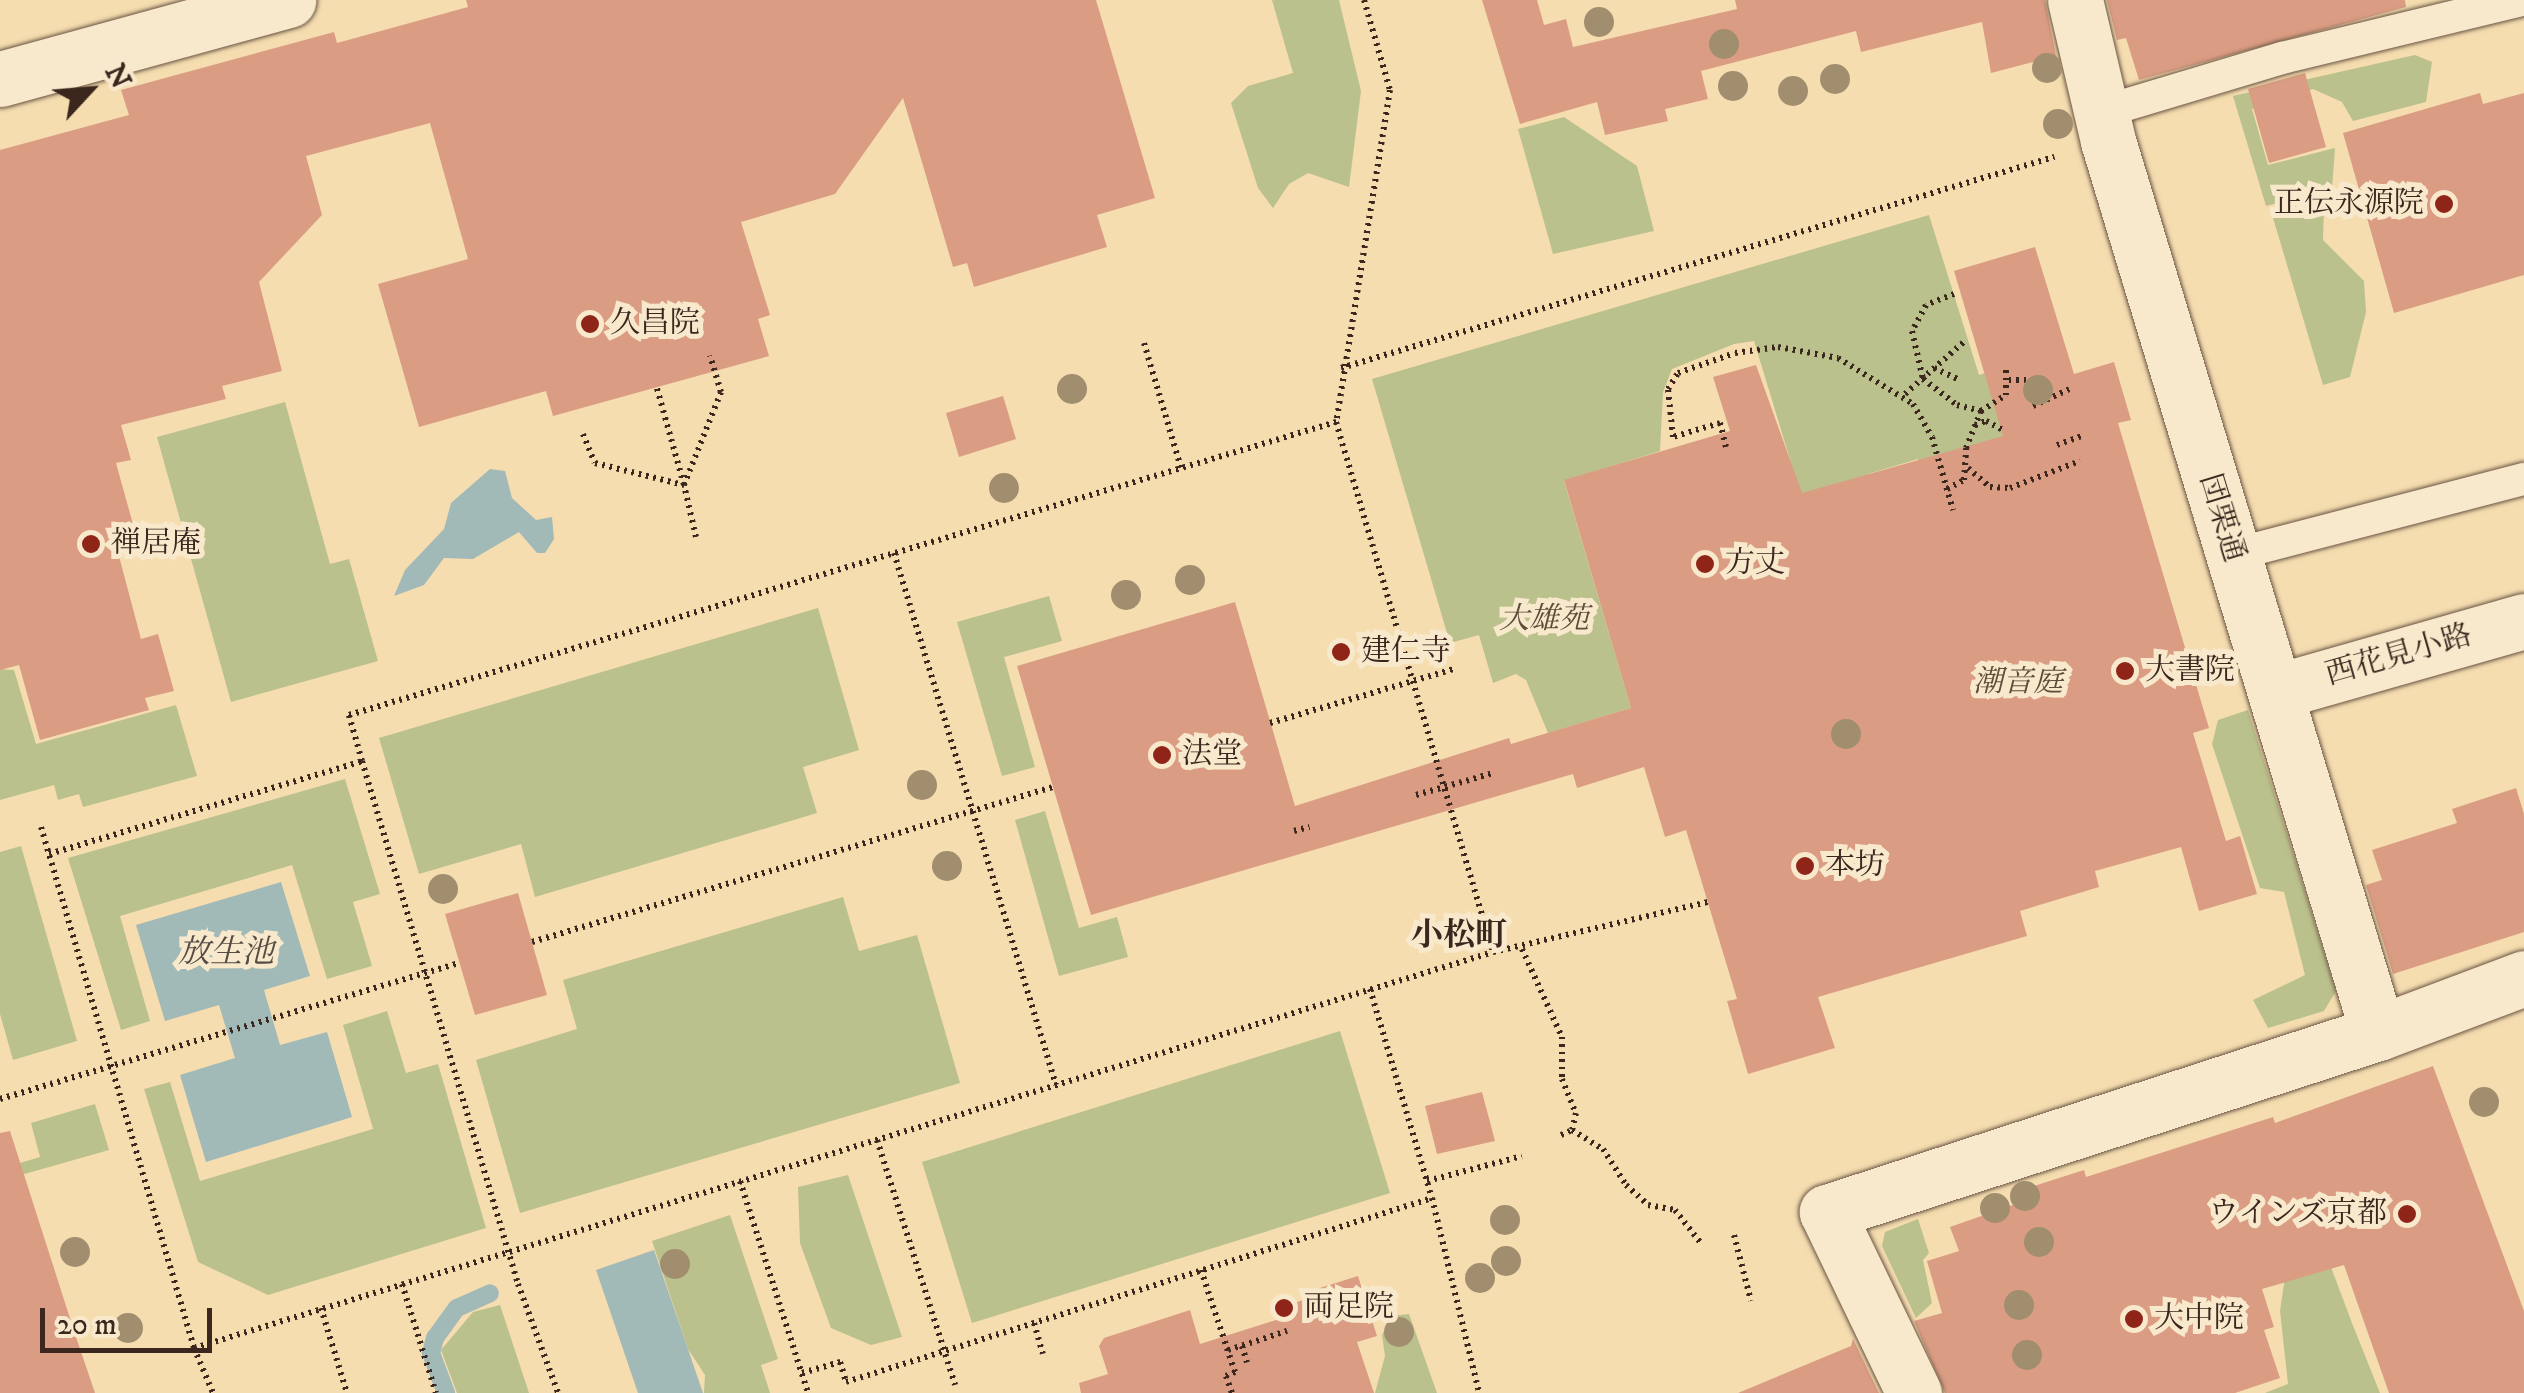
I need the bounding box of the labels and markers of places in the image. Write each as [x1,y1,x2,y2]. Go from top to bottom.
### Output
place label: 正伝永源院 [2274,186,2424,222]
marker: 正伝永源院 [2433,193,2455,215]
place label: 久昌院 [610,306,700,342]
marker: 久昌院 [579,313,601,335]
place label: 禅居庵 [111,526,201,562]
marker: 禅居庵 [80,533,102,555]
place label: 方丈 [1725,546,1785,582]
marker: 方丈 [1694,553,1716,575]
place label: 建仁寺 [1361,634,1451,670]
marker: 建仁寺 [1330,641,1352,663]
place label: 大書院 [2145,653,2235,689]
marker: 大書院 [2114,660,2136,682]
place label: 法堂 [1182,737,1242,773]
marker: 法堂 [1151,744,1173,766]
place label: 本坊 [1825,848,1885,884]
marker: 本坊 [1794,855,1816,877]
place label: ウインズ京都 [2207,1196,2387,1232]
marker: ウインズ京都 [2396,1203,2418,1225]
place label: 両足院 [1304,1290,1394,1326]
marker: 両足院 [1273,1297,1295,1319]
place label: 大中院 [2154,1301,2244,1337]
marker: 大中院 [2123,1308,2145,1330]

